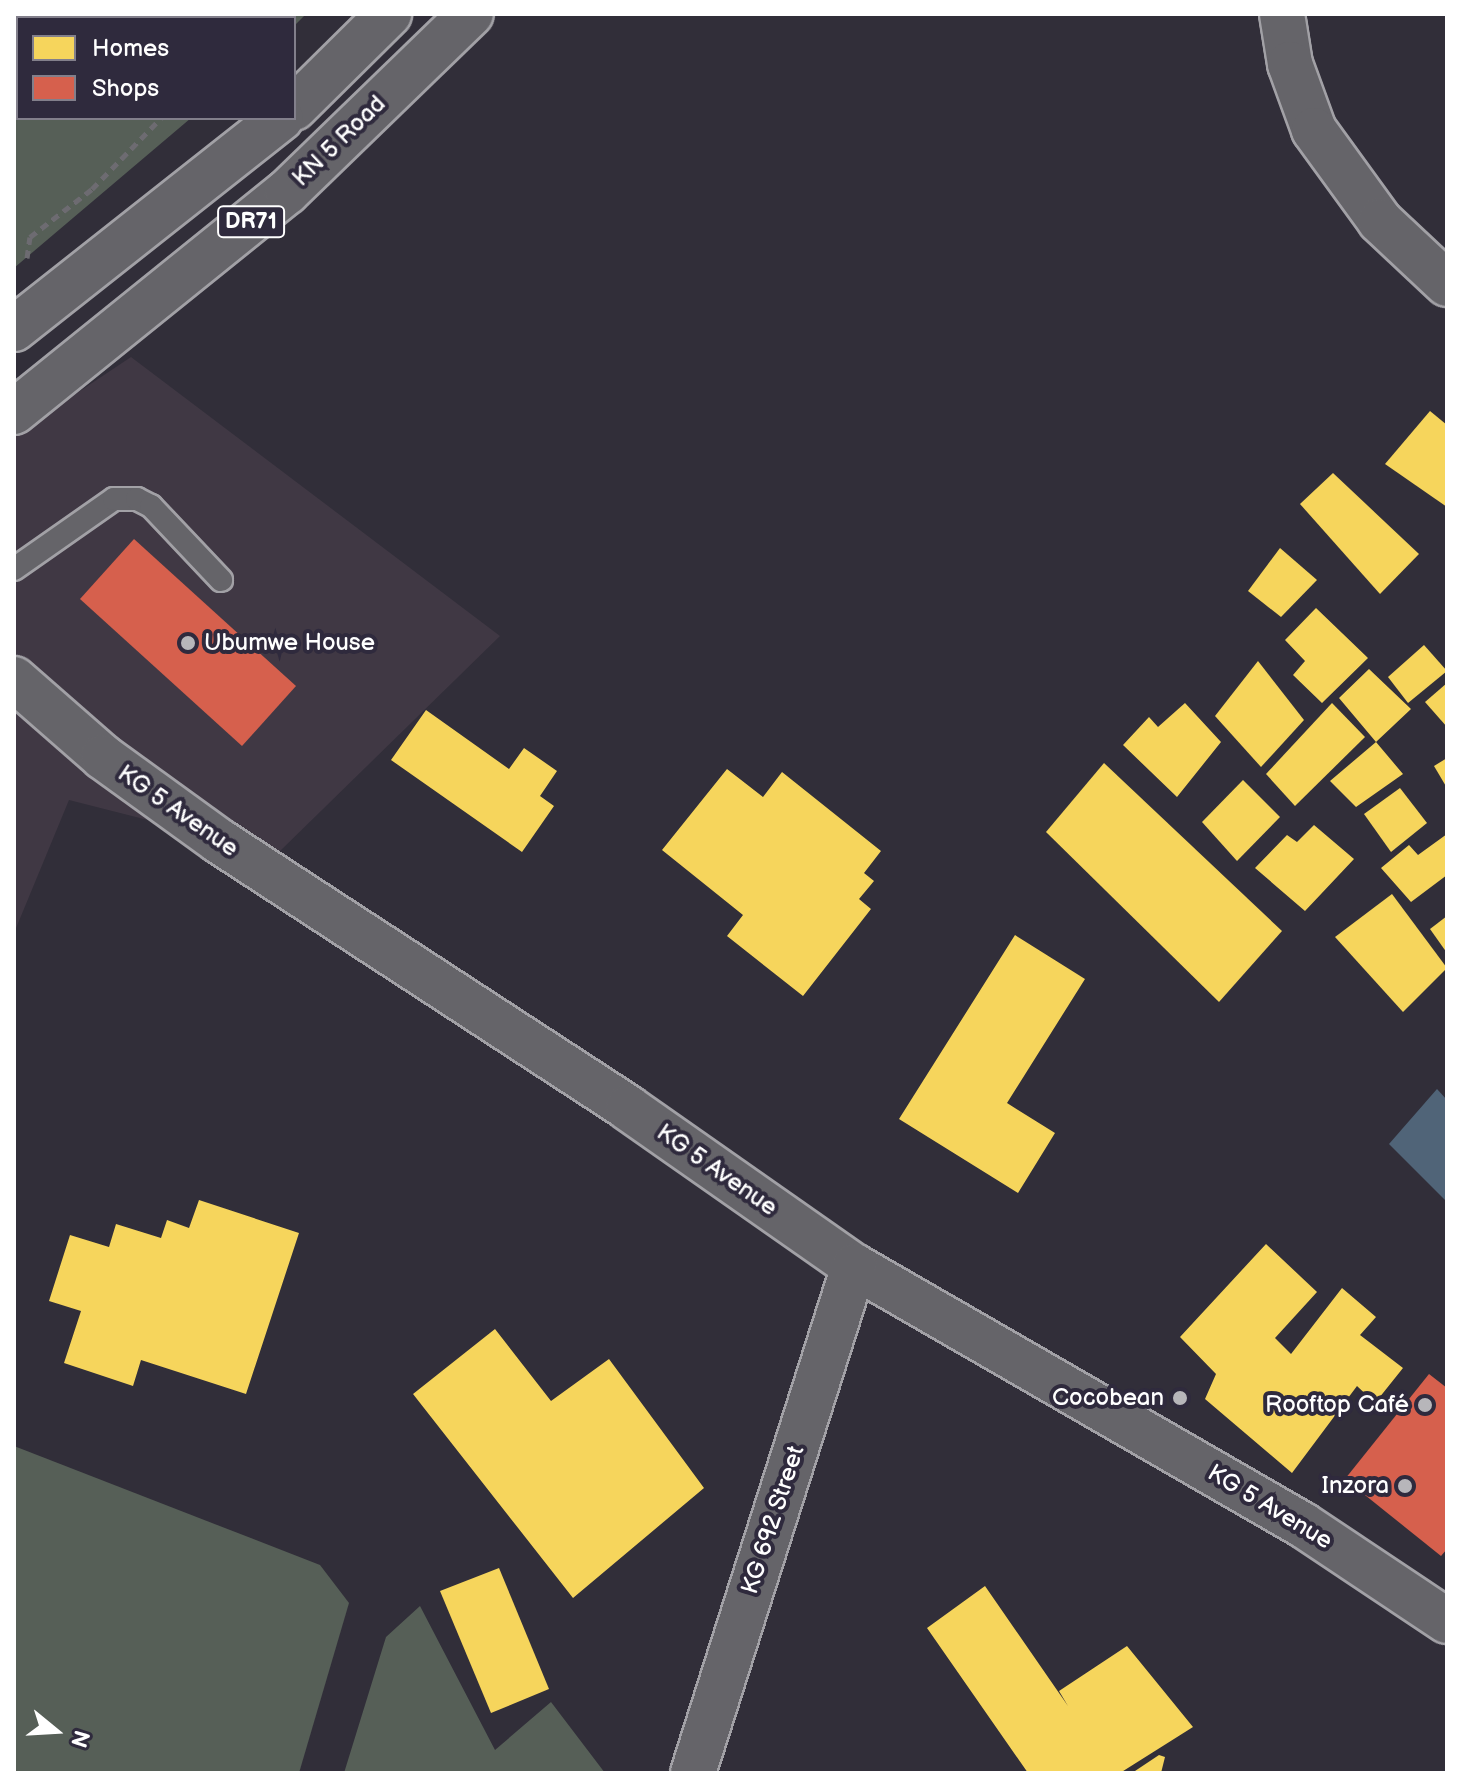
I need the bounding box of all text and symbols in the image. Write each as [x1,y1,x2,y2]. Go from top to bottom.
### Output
legend [16,16,296,120]
text: Homes [92,34,169,63]
text: Shops [92,74,159,103]
street label: KN 5 Road [286,90,392,192]
road number: DR71 [217,204,285,240]
place label: Ubumwe House [204,629,375,657]
marker: Ubumwe House [179,634,197,652]
street label: KG 5 Avenue [112,759,244,863]
street label: KG 5 Avenue [651,1118,783,1222]
place label: Cocobean [1052,1384,1164,1412]
marker: Cocobean [1171,1389,1189,1407]
place label: Rooftop Café [1265,1391,1409,1419]
marker: Rooftop Café [1416,1396,1434,1414]
street label: KG 692 Street [735,1442,811,1598]
street label: KG 5 Avenue [1202,1458,1338,1556]
place label: Inzora [1321,1472,1389,1500]
marker: Inzora [1396,1477,1414,1495]
north arrow [16,1691,96,1771]
text: N [64,1727,95,1751]

